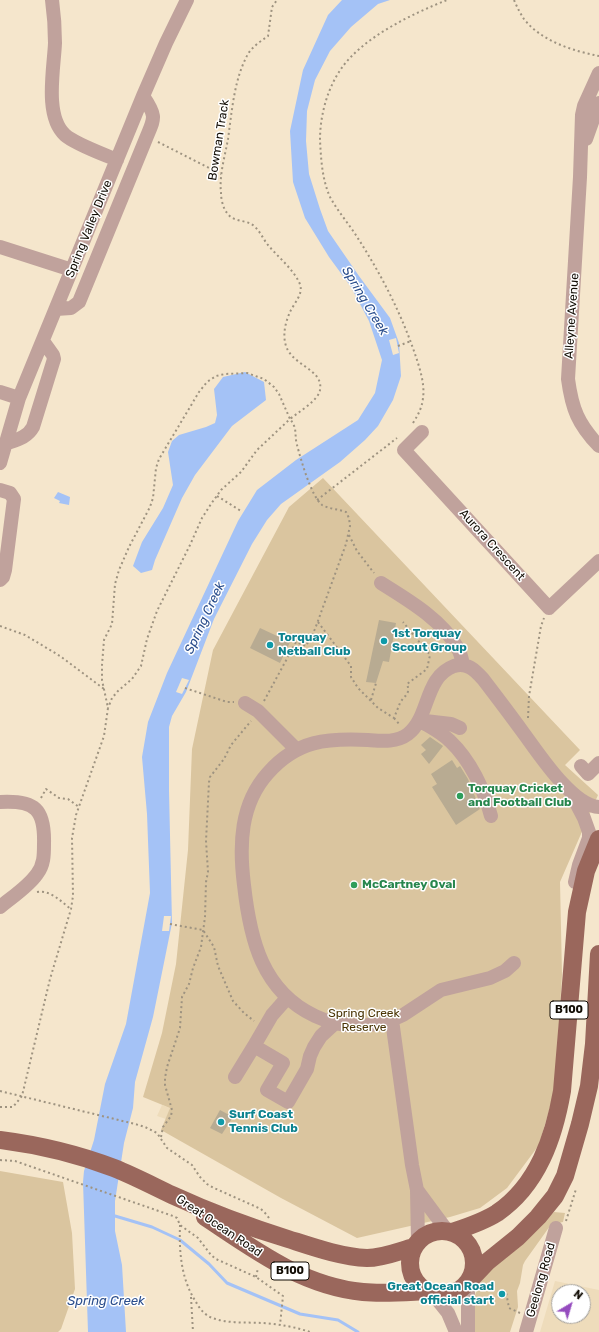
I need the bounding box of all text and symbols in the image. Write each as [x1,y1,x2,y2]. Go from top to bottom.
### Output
street label: Bowman Track [205,99,233,181]
street label: Spring Valley Drive [63,178,115,280]
water label: Spring Creek [338,264,392,338]
street label: Alleyne Avenue [562,273,582,359]
street label: Aurora Crescent [456,506,528,584]
water label: Spring Creek [182,580,228,656]
place label: 1st Torquay Scout Group [392,627,467,655]
place label: Torquay Netball Club [278,631,351,659]
marker: 1st Torquay Scout Group [379,636,389,646]
marker: Torquay Netball Club [265,640,275,650]
place label: Torquay Cricket and Football Club [468,782,572,810]
marker: Torquay Cricket and Football Club [455,791,465,801]
place label: McCartney Oval [362,878,456,892]
marker: McCartney Oval [349,880,359,890]
road number: B100 [550,1001,588,1019]
park label: Spring Creek Reserve [328,1007,400,1035]
place label: Surf Coast Tennis Club [229,1108,298,1136]
marker: Surf Coast Tennis Club [216,1117,226,1127]
street label: Great Ocean Road [173,1192,265,1260]
street label: Geelong Road [523,1241,559,1319]
road number: B100 [271,1262,309,1280]
place label: Great Ocean Road official start [387,1280,494,1308]
north arrow [551,1284,591,1324]
text: N [571,1287,585,1302]
marker: Great Ocean Road official start [497,1289,507,1299]
water label: Spring Creek [67,1293,145,1309]

